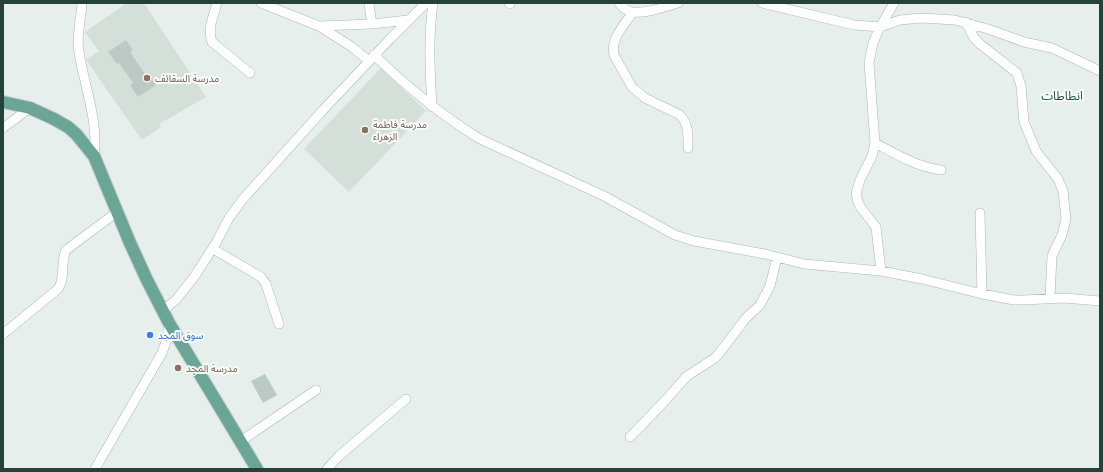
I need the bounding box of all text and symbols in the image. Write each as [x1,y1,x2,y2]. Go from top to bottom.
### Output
place label: مدرسة السقائف [155,71,219,85]
marker: مدرسة السقائف [142,73,152,83]
district label: انطاطات [1041,87,1083,104]
place label: مدرسة فاطمة الزهراء [373,117,427,143]
marker: مدرسة فاطمة الزهراء [360,125,370,135]
place label: سوق المجد [158,328,204,342]
marker: سوق المجد [145,330,155,340]
place label: مدرسة المجد [186,361,238,375]
marker: مدرسة المجد [173,363,183,373]

